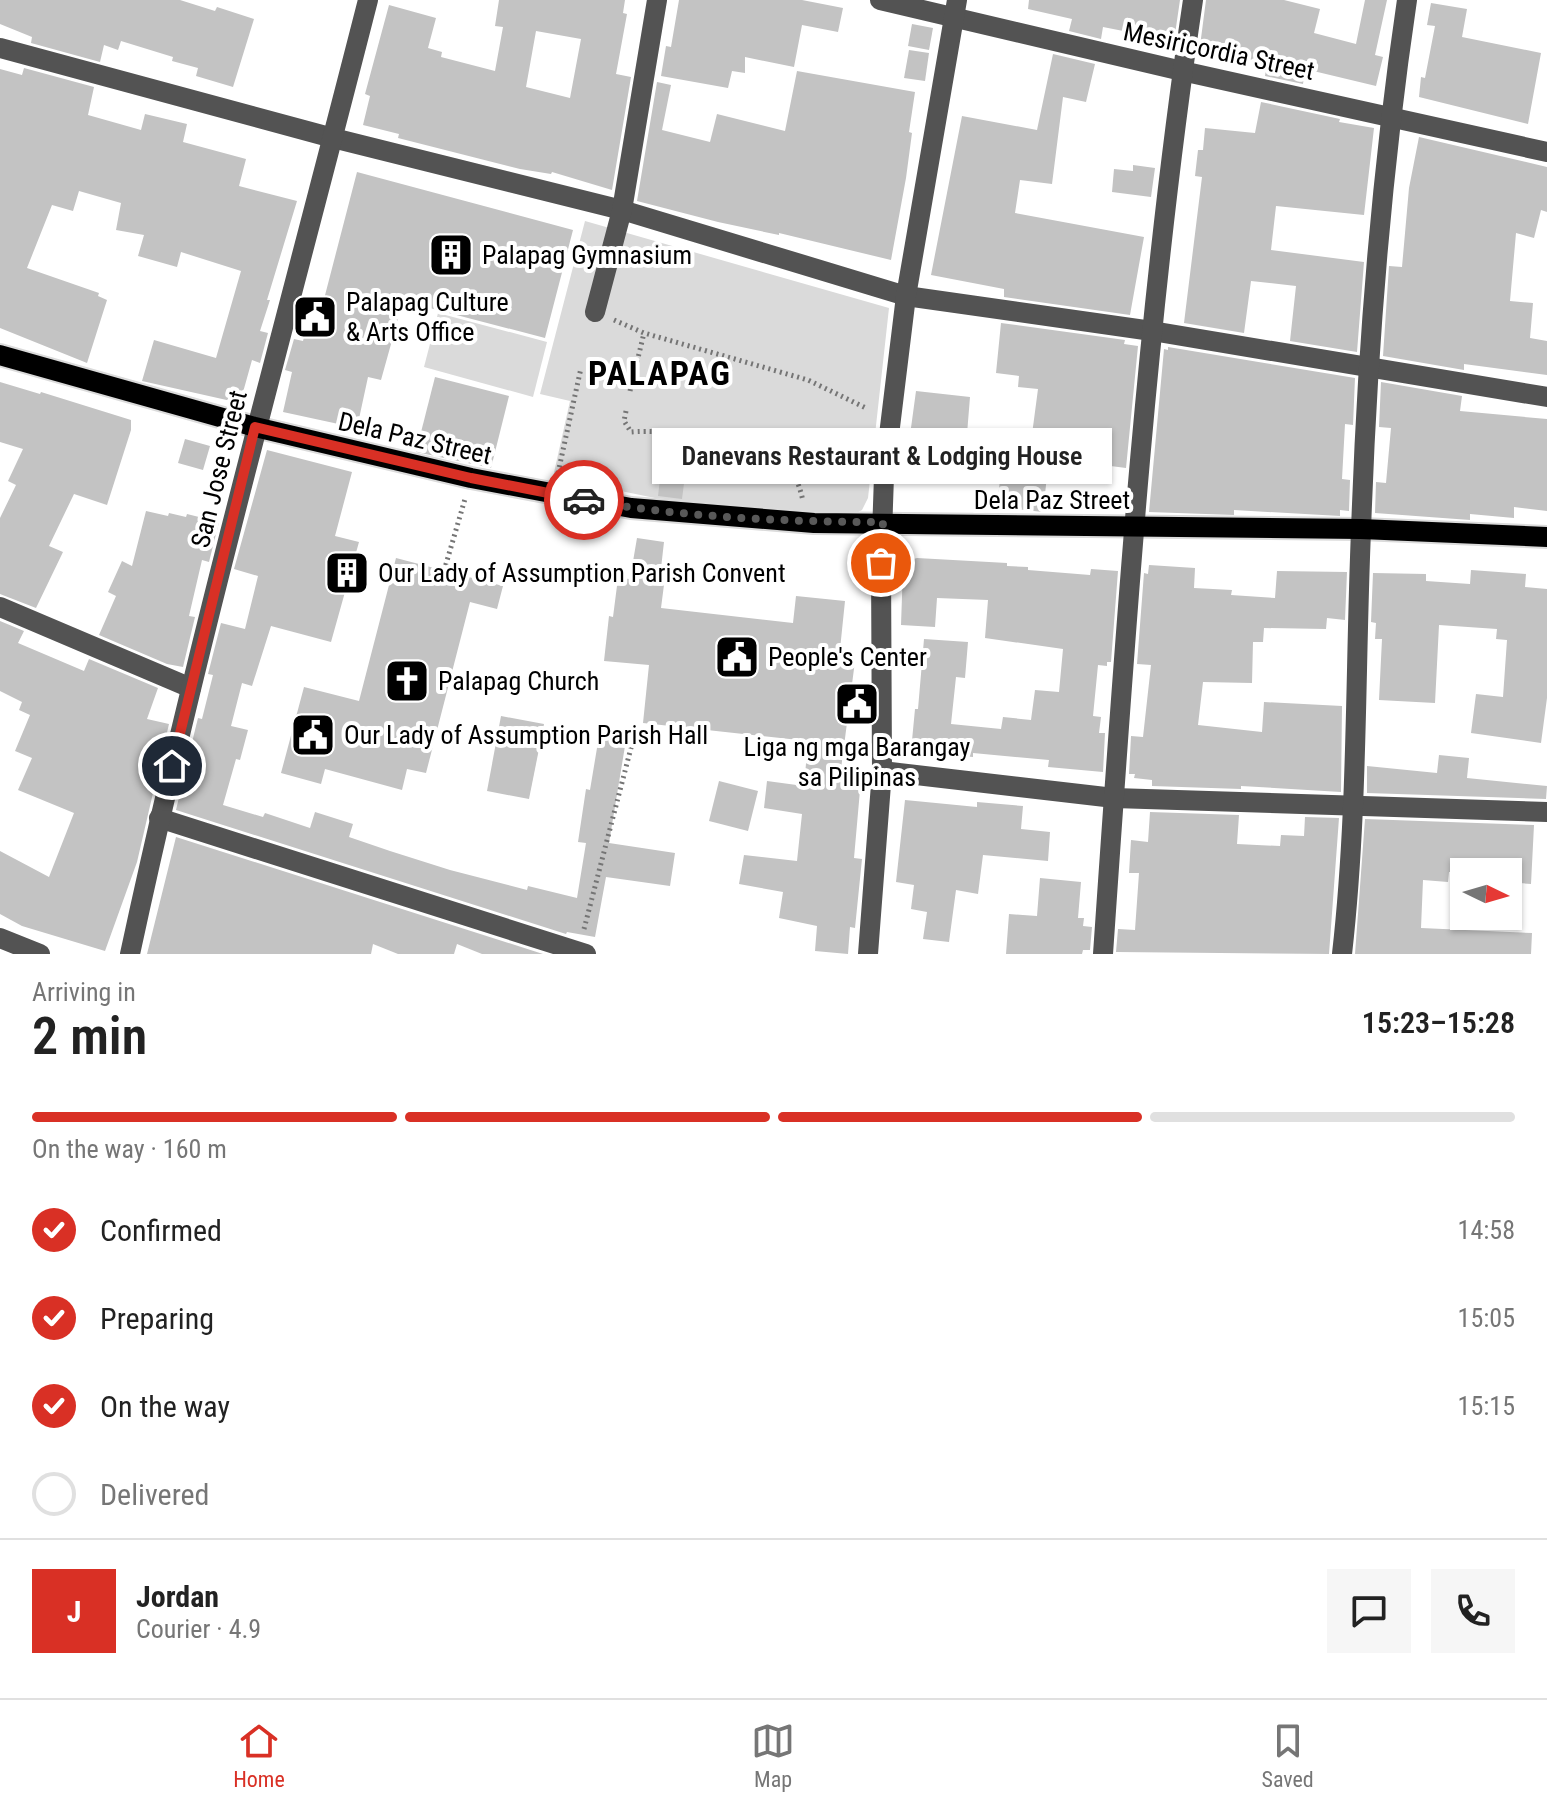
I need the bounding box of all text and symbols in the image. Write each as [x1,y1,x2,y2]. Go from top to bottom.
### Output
street label: Mesiricordia Street [1121,16,1317,86]
building icon: Palapag Gymnasium [427,231,475,279]
place label: Palapag Gymnasium [482,240,692,270]
place label: Palapag Culture & Arts Office [346,287,509,347]
public building icon: Palapag Culture & Arts Office [291,293,339,341]
district label: PALAPAG [588,353,732,393]
street label: San Jose Street [185,387,253,551]
street label: Dela Paz Street [335,406,495,470]
callout: Danevans Restaurant & Lodging House [651,427,1111,483]
text: Danevans Restaurant & Lodging House [682,441,1082,471]
courier [544,460,624,540]
icon: car [562,478,606,522]
street label: Dela Paz Street [974,485,1130,515]
pin [847,529,915,597]
icon: bag [859,541,903,585]
building icon: Our Lady of Assumption Parish Convent [323,549,371,597]
place label: Our Lady of Assumption Parish Convent [378,558,786,588]
public building icon: People's Center [713,633,761,681]
place label: People's Center [768,642,927,672]
church icon: Palapag Church [383,657,431,705]
place label: Palapag Church [438,666,599,696]
public building icon: Liga ng mga Barangay sa Pilipinas [833,680,881,728]
public building icon: Our Lady of Assumption Parish Hall [289,711,337,759]
place label: Our Lady of Assumption Parish Hall [344,720,708,750]
pin [138,732,206,800]
place label: Liga ng mga Barangay sa Pilipinas [744,732,971,792]
icon: home [150,744,194,788]
north arrow [1450,858,1522,930]
map controls [1450,858,1522,930]
text: Arriving in [32,977,136,1007]
text: 15:23–15:28 [1362,1005,1515,1040]
text: 2 min [32,1006,147,1067]
text: On the way · 160 m [32,1134,227,1164]
icon: check [32,1208,76,1252]
text: Confirmed [100,1213,222,1248]
text: 14:58 [1458,1215,1515,1245]
icon: check [32,1296,76,1340]
text: Preparing [100,1301,214,1336]
text: 15:05 [1458,1303,1515,1333]
icon: check [32,1384,76,1428]
text: On the way [100,1389,230,1424]
text: 15:15 [1458,1391,1515,1421]
text: Delivered [100,1477,209,1512]
button: chat [1327,1569,1411,1653]
button: phone [1431,1569,1515,1653]
text: Jordan [136,1579,219,1614]
text: J [67,1594,81,1629]
text: Courier · 4.9 [136,1614,261,1644]
tab: Home [233,1719,285,1792]
tab: Map [751,1719,795,1792]
tab: Saved [1262,1719,1314,1792]

